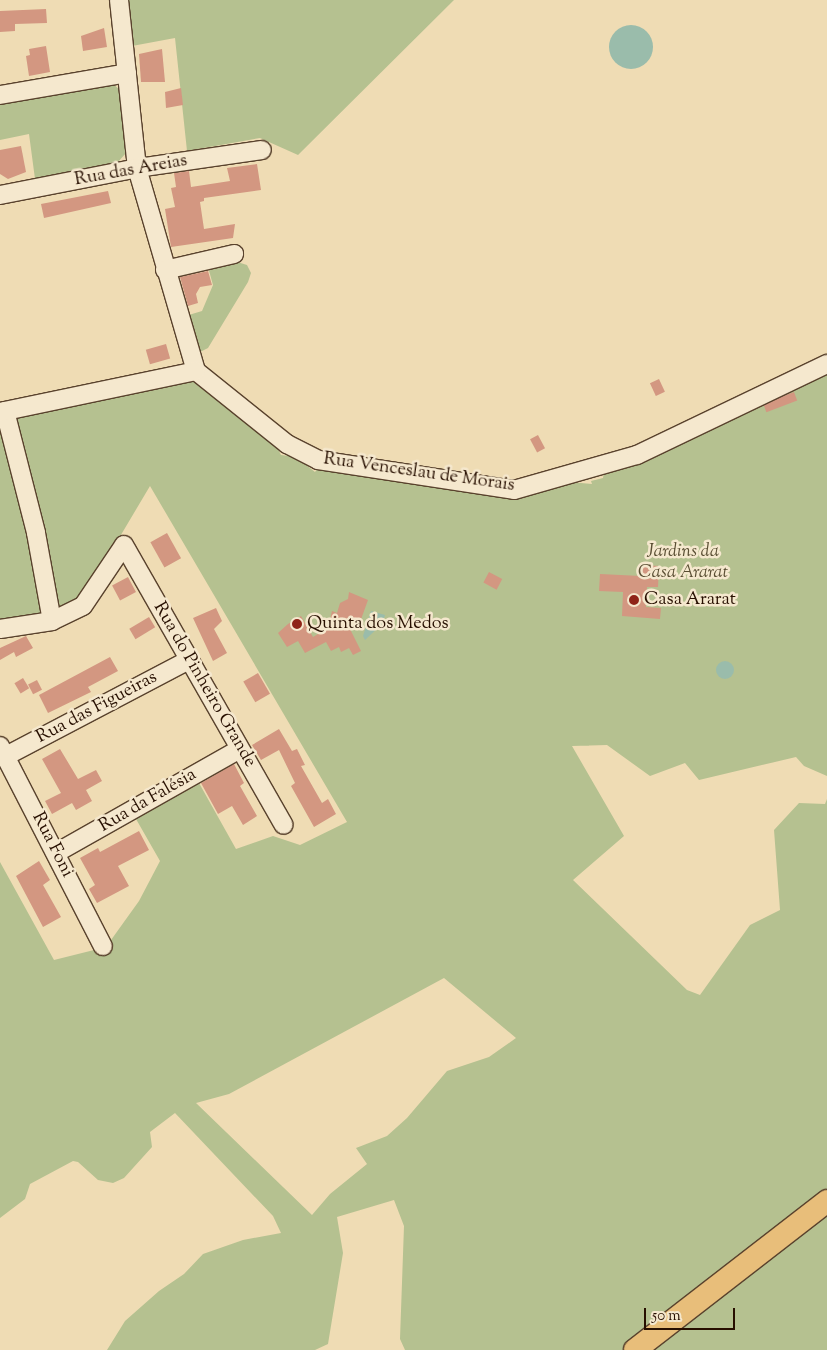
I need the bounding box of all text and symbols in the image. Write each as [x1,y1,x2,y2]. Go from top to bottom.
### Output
street label: Rua das Areias [73,150,189,192]
street label: Rua Venceslau de Morais [322,449,516,497]
park label: Jardins da Casa Ararat [638,542,728,584]
place label: Casa Ararat [644,589,736,611]
marker: Casa Ararat [628,594,640,606]
street label: Rua do Pinheiro Grande [148,599,260,771]
place label: Quinta dos Medos [307,613,449,635]
marker: Quinta dos Medos [291,618,303,630]
street label: Rua das Figueiras [33,667,161,749]
street label: Rua da Falésia [95,764,201,838]
street label: Rua Foni [26,809,78,881]
scale bar [647,1298,738,1330]
text: 50 m [652,1306,681,1327]

